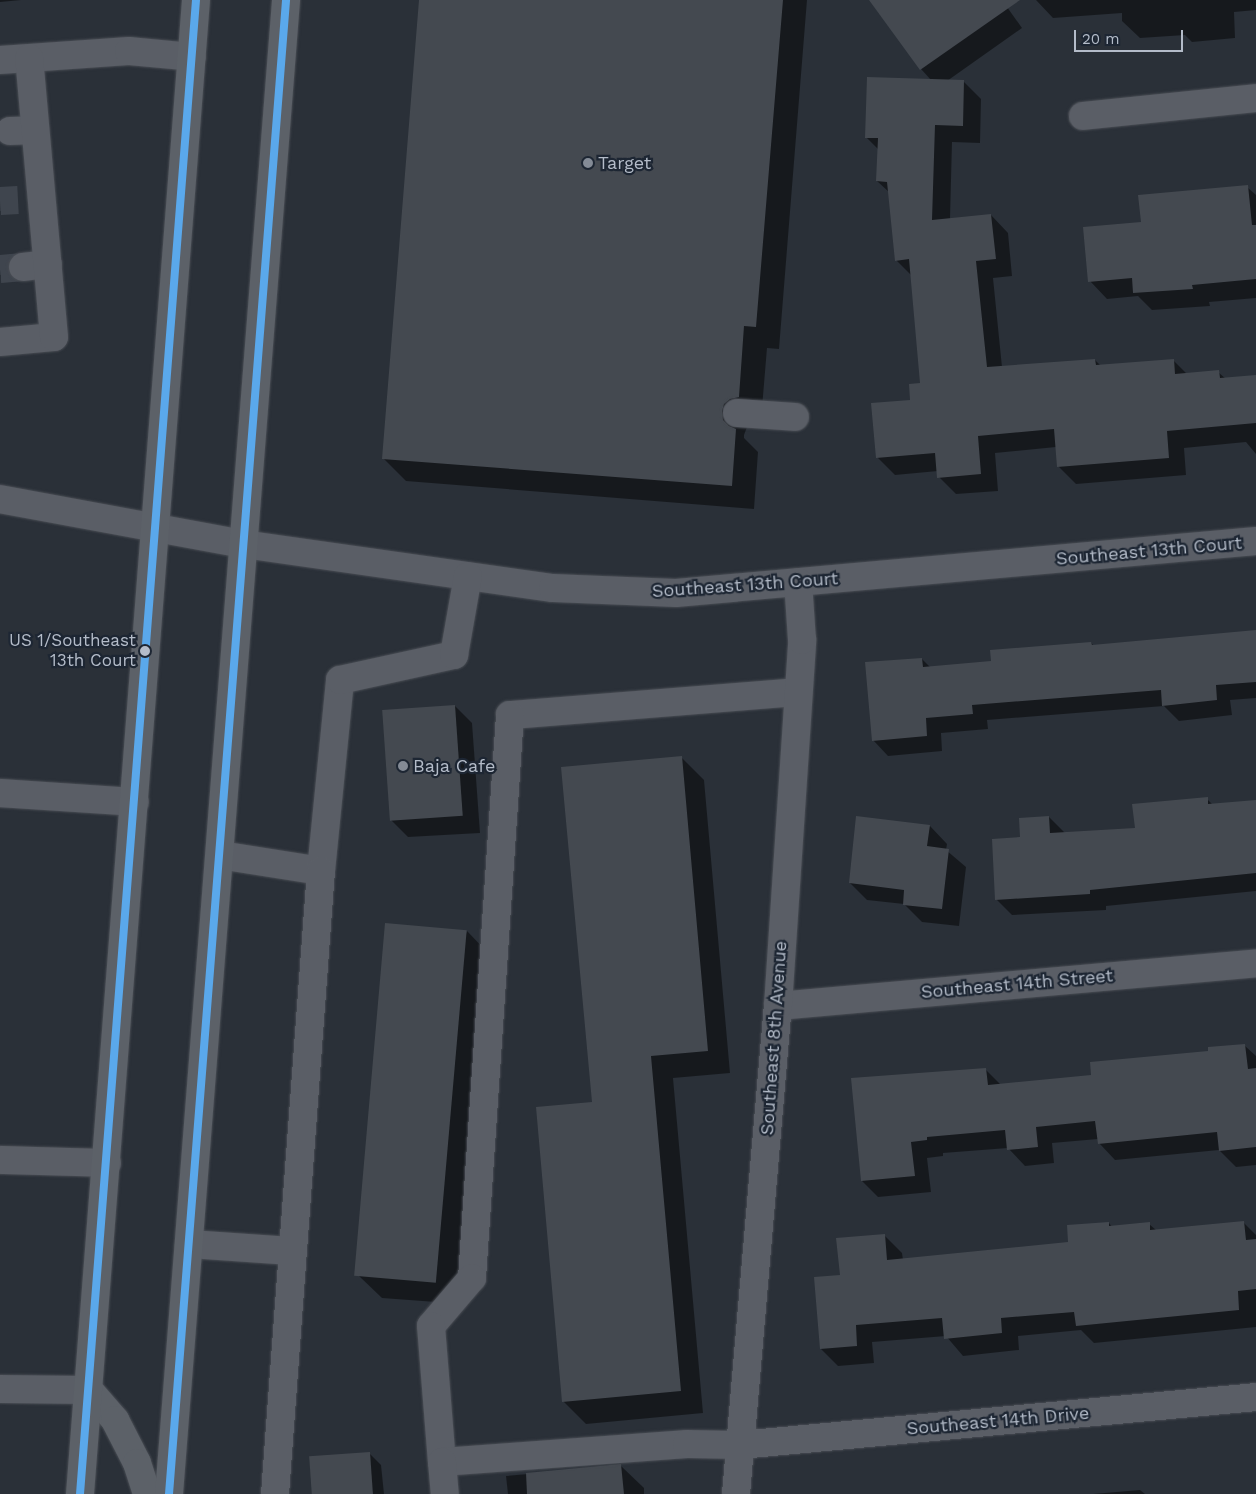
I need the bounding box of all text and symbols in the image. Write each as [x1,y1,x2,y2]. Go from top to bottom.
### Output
scale bar [1076,20,1185,52]
text: 20 m [1082,30,1120,48]
place label: Target [598,152,651,174]
marker: Target [582,157,594,169]
street label: Southeast 13th Court [1055,532,1243,570]
street label: Southeast 13th Court [651,568,839,602]
place label: US 1/Southeast 13th Court [9,631,136,671]
marker: US 1/Southeast 13th Court [140,646,150,656]
place label: Baja Cafe [413,755,496,777]
marker: Baja Cafe [397,760,409,772]
street label: Southeast 8th Avenue [756,940,792,1136]
street label: Southeast 14th Street [920,965,1114,1003]
street label: Southeast 14th Drive [906,1402,1090,1440]

